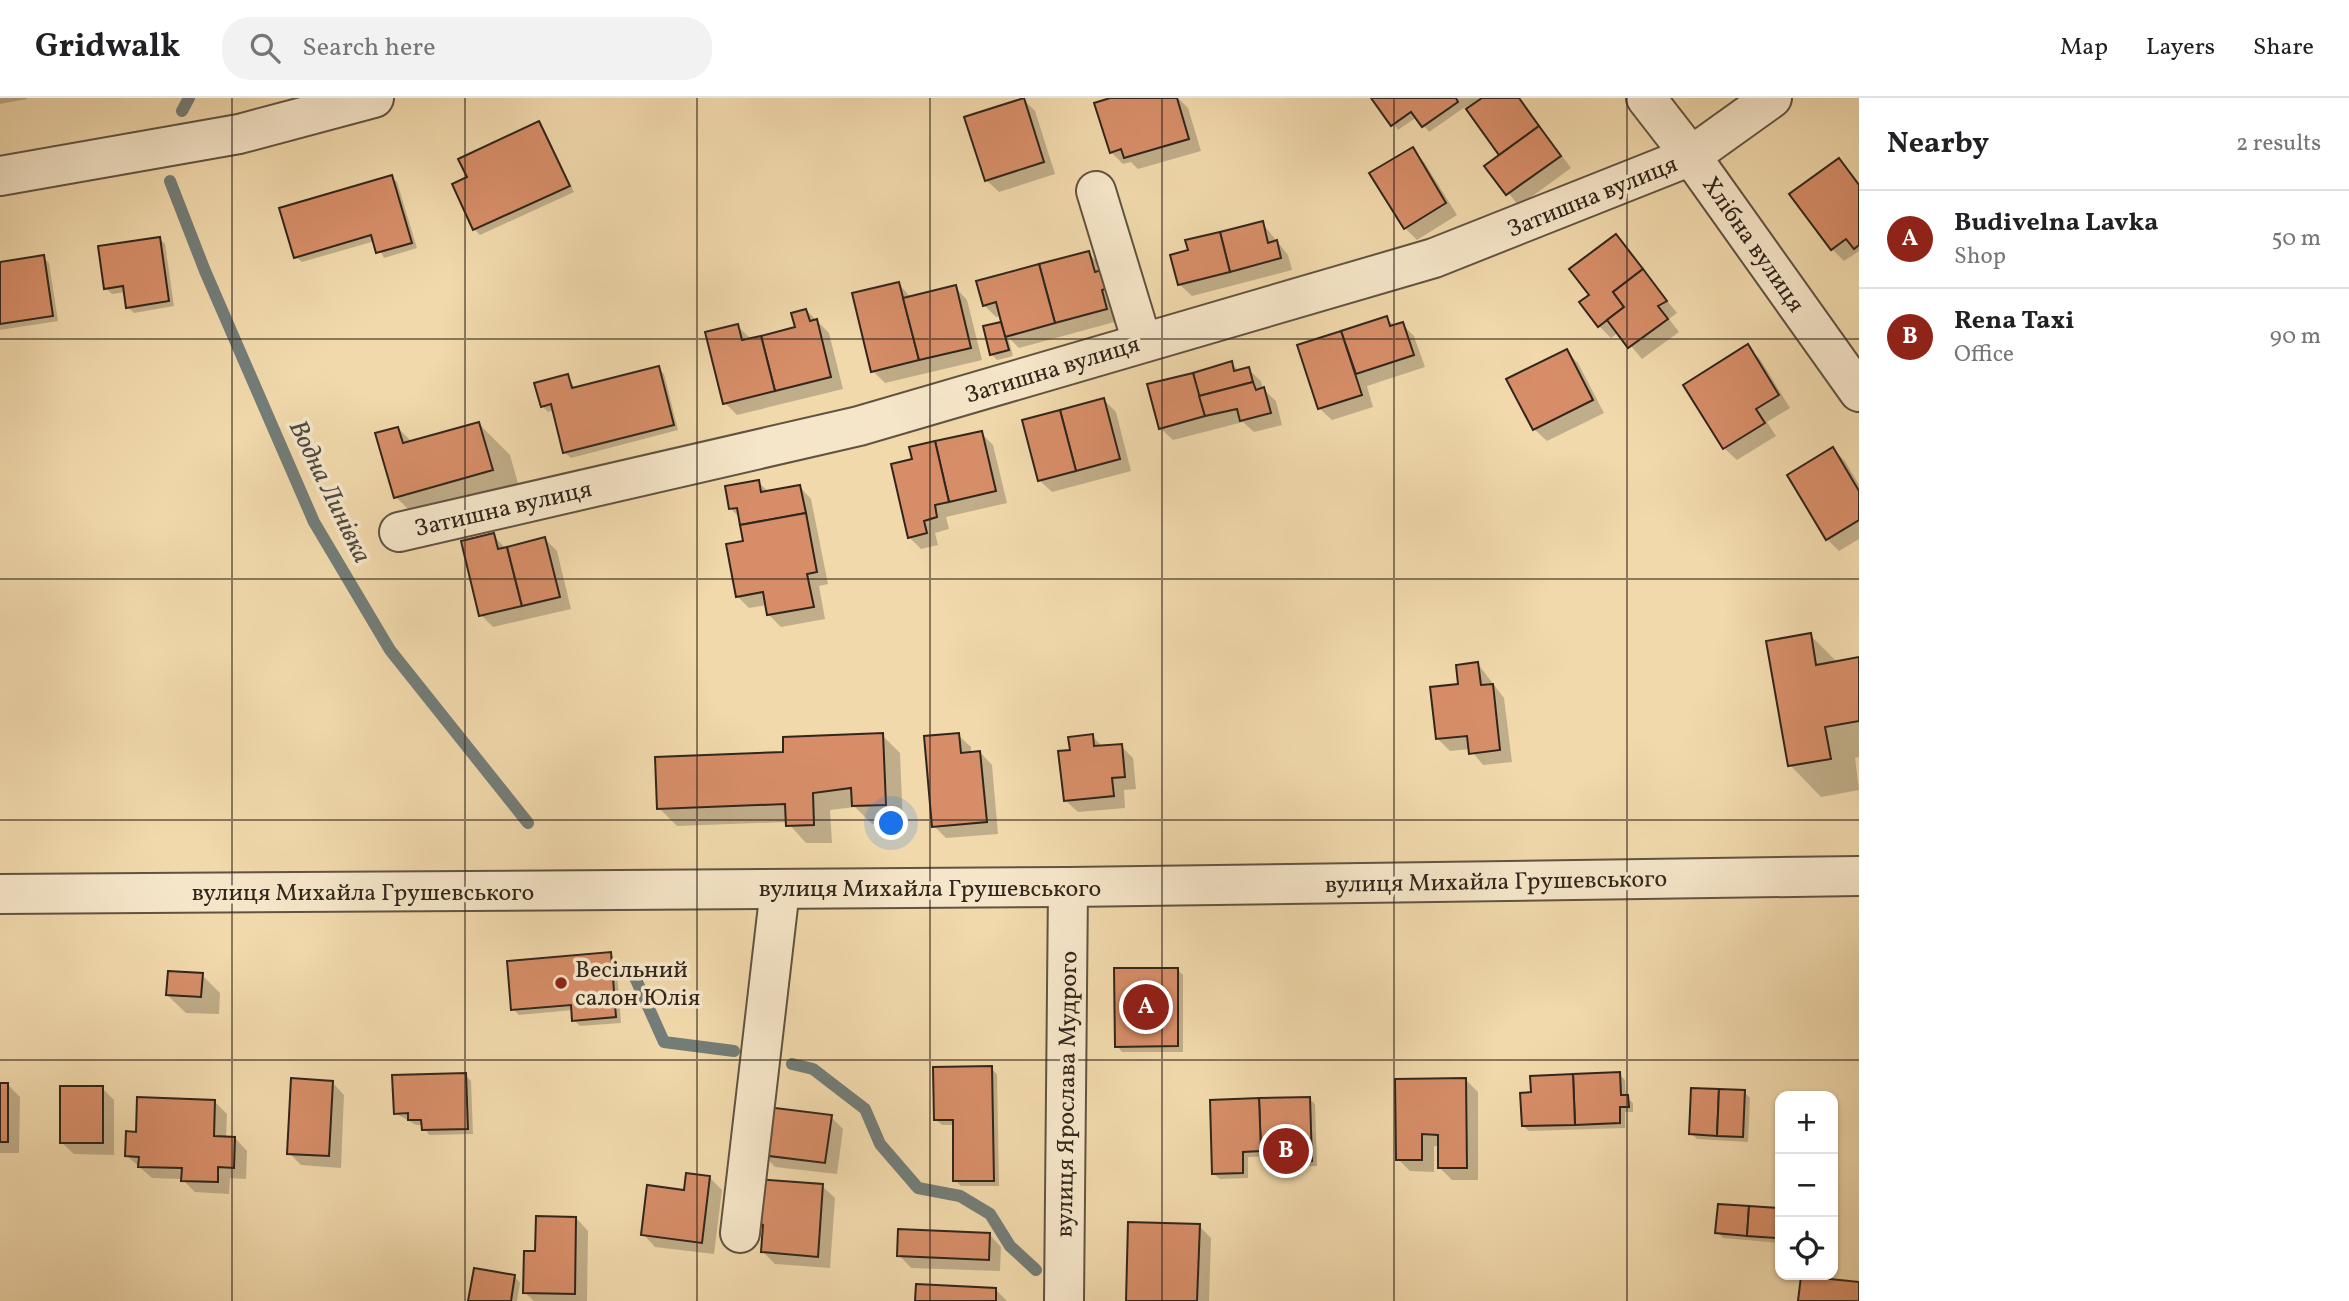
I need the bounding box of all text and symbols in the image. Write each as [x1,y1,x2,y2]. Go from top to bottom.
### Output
search box [222,17,712,80]
text: Gridwalk [35,25,180,71]
icon: search [246,29,284,67]
text: Search here [302,30,436,66]
text: Map [2060,31,2108,65]
text: Layers [2146,31,2215,65]
text: Share [2253,31,2314,65]
text: Nearby [1887,123,1989,165]
text: 2 results [2236,128,2321,160]
street label: Затишна вулиця [1502,148,1683,248]
street label: Хлібна вулиця [1693,170,1812,320]
text: Budivelna Lavka [1954,205,2159,241]
text: A [1902,223,1918,255]
text: 50 m [2272,223,2321,255]
text: Shop [1954,241,2006,273]
text: Rena Taxi [1954,303,2074,339]
text: B [1902,321,1918,353]
text: 90 m [2270,321,2321,353]
street label: Затишна вулиця [961,328,1144,414]
text: Office [1954,339,2014,371]
water label: Водна Линівка [279,414,379,569]
street label: Затишна вулиця [411,473,596,547]
your location [874,806,908,840]
street label: вулиця Михайла Грушевського [1325,863,1667,903]
street label: вулиця Михайла Грушевського [759,873,1101,907]
street label: вулиця Михайла Грушевського [192,877,534,911]
street label: вулиця Ярослава Мудрого [1049,950,1087,1238]
place label: Весільний салон Юлія [575,954,700,1016]
marker: Весільний салон Юлія [553,975,569,991]
pin: A [1123,981,1169,1033]
map controls [1775,1091,1838,1280]
button: + [1775,1091,1838,1154]
pin: B [1263,1125,1309,1177]
button: − [1775,1154,1838,1217]
button: locate [1775,1217,1838,1280]

